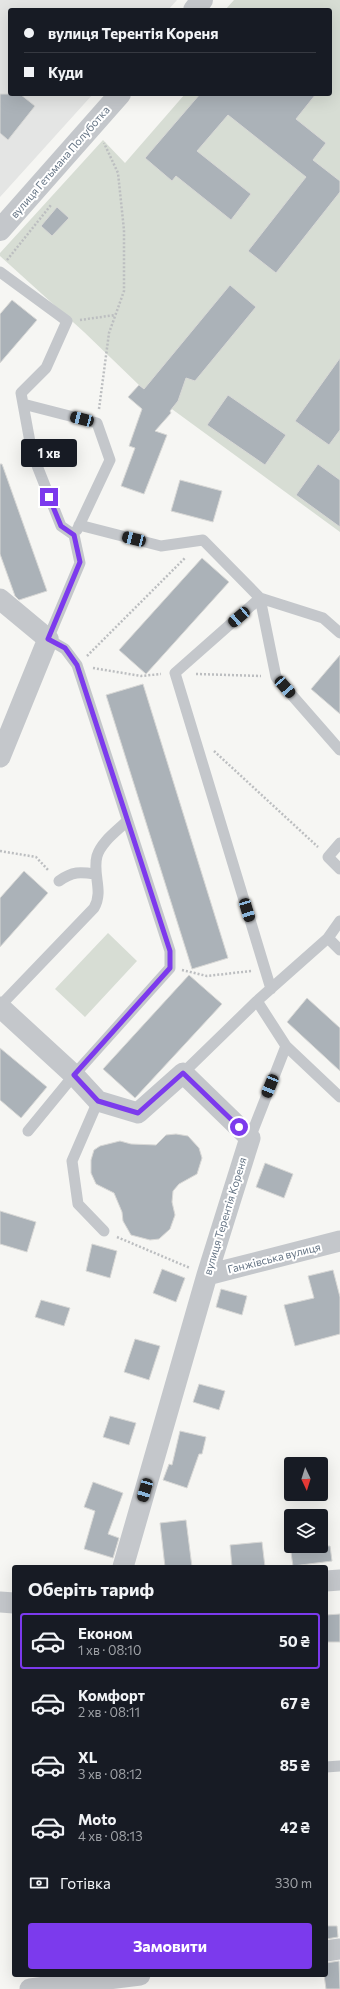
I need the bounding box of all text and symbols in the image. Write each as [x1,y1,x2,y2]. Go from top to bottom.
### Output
text: вулиця Терентія Кореня [48,24,219,42]
text: Куди [48,63,83,81]
street label: вулиця Гетьмана Полуботка [7,103,112,220]
car [69,410,95,428]
callout: 1 хв [21,439,77,467]
text: 1 хв [38,445,60,461]
route end [40,488,58,506]
car [121,530,147,548]
car [226,605,252,629]
car [273,674,297,700]
car [238,897,256,923]
car [260,1073,280,1099]
route start [230,1118,248,1136]
street label: вулиця Терентія Кореня [200,1155,249,1276]
street label: Ганжівська вулиця [226,1240,322,1275]
north arrow [284,1457,328,1501]
map controls [284,1457,328,1553]
car [136,1477,154,1503]
button: layers [284,1509,328,1553]
text: Оберіть тариф [28,1578,154,1600]
icon: car [30,1623,66,1659]
text: Економ [78,1624,133,1642]
text: 50 ₴ [279,1632,310,1650]
text: 1 хв · 08:10 [78,1642,141,1658]
icon: car [30,1685,66,1721]
text: Комфорт [78,1686,145,1704]
text: 67 ₴ [280,1694,310,1712]
text: 2 хв · 08:11 [78,1704,140,1720]
icon: car [30,1747,66,1783]
text: XL [78,1748,97,1766]
text: 85 ₴ [280,1756,310,1774]
text: 3 хв · 08:12 [78,1766,142,1782]
icon: car [30,1809,66,1845]
text: Moto [78,1810,117,1828]
text: 42 ₴ [280,1818,310,1836]
text: 4 хв · 08:13 [78,1828,143,1844]
icon: cash [28,1872,50,1894]
text: Готівка [60,1874,111,1892]
text: 330 m [275,1875,312,1891]
button: Замовити [28,1923,312,1969]

